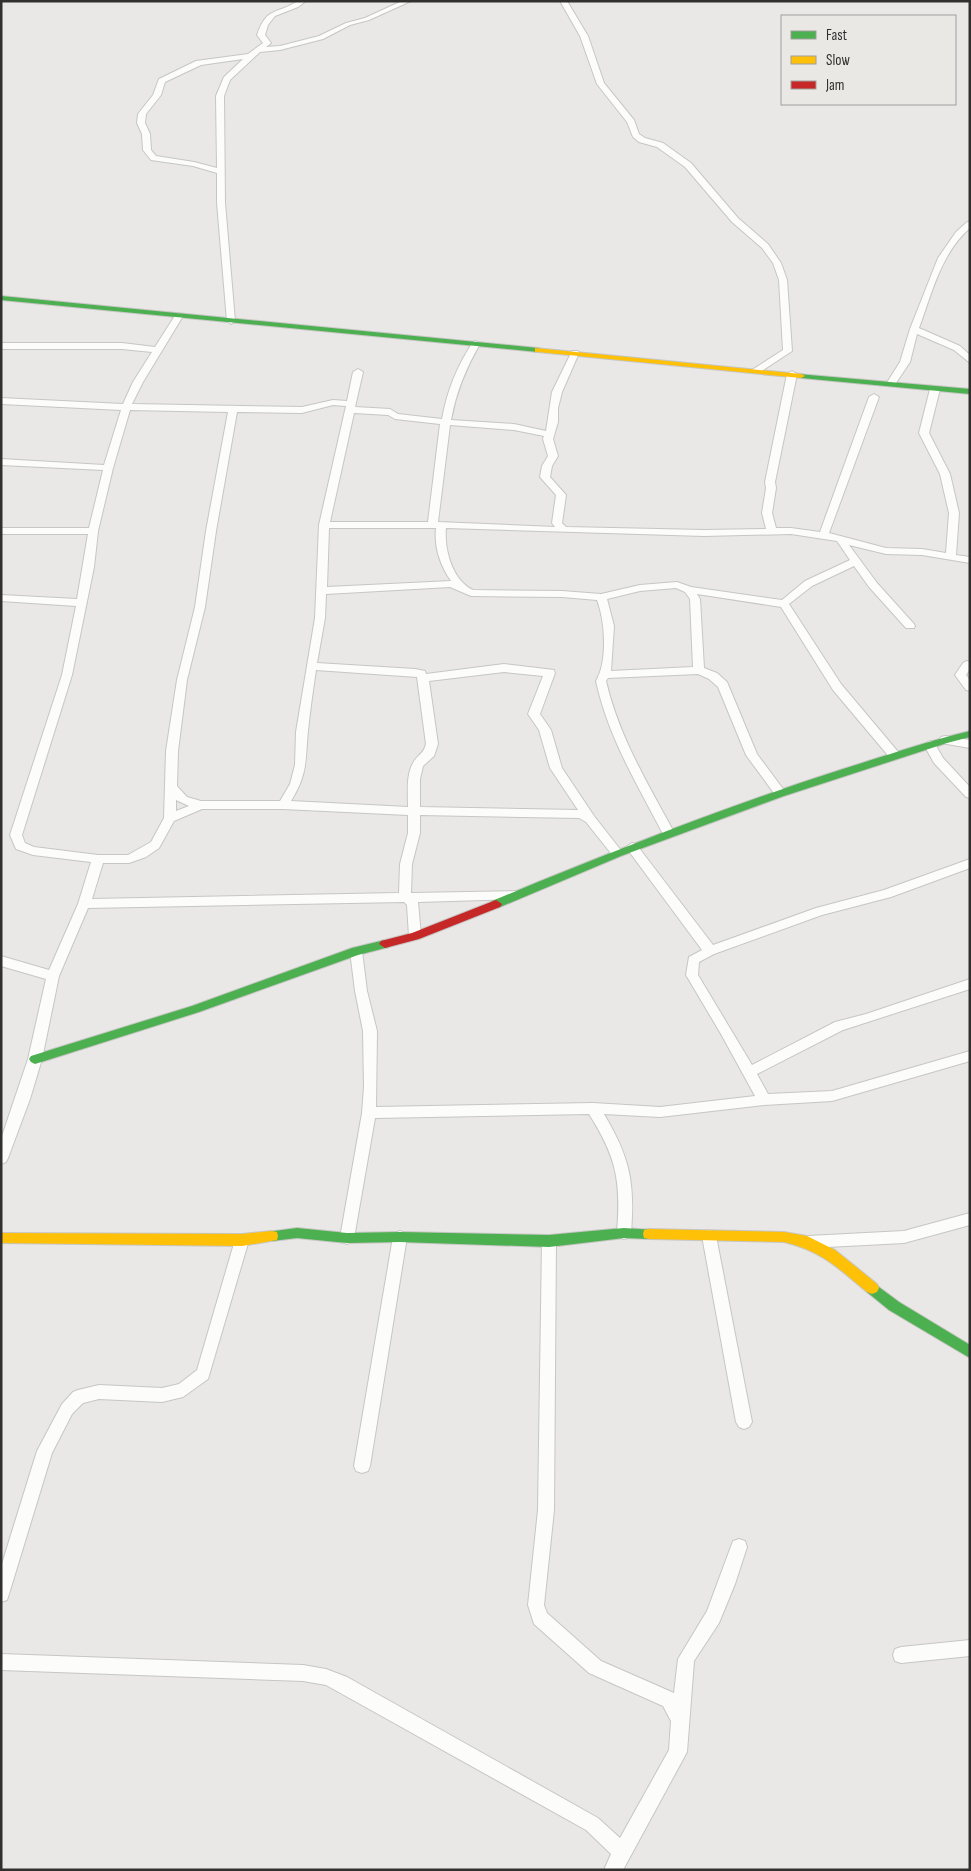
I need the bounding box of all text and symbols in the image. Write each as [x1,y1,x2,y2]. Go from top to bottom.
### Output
legend [781,15,956,105]
text: Fast [826,26,848,45]
text: Slow [826,51,850,70]
text: Jam [825,76,844,95]

